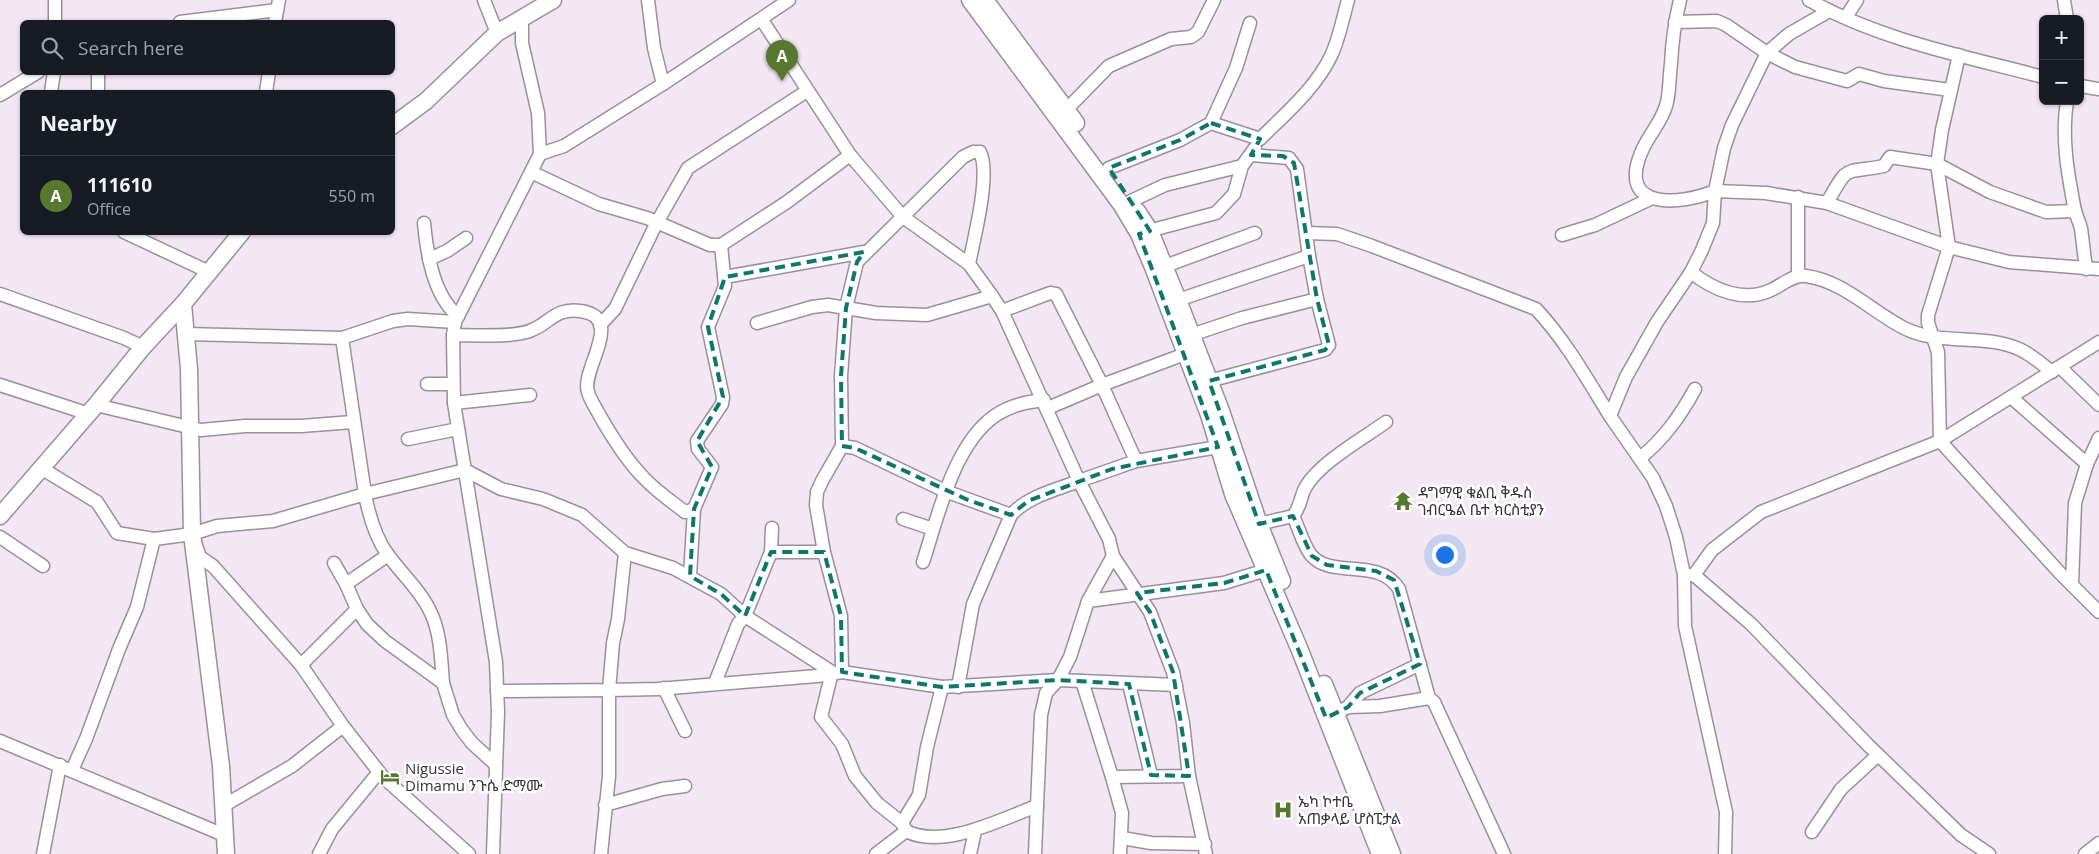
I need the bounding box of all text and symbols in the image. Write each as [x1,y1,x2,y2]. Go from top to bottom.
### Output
map controls [2039,15,2084,105]
button: + [2039,15,2084,60]
search box [20,20,395,75]
icon: search [38,34,66,62]
text: Search here [78,35,184,61]
pin: A [766,40,798,81]
button: − [2039,60,2084,105]
text: Nearby [40,109,117,137]
text: 111610 [87,172,152,198]
text: A [50,185,62,207]
text: 550 m [329,185,375,207]
text: Office [87,198,131,220]
place label: ዳግማዊ ቁልቢ ቅዱስ ገብርዔል ቤተ ክርስቲያን [1418,482,1544,519]
temple icon: ዳግማዊ ቁልቢ ቅዱስ ገብርዔል ቤተ ክርስቲያን [1392,490,1414,512]
your location [1432,542,1458,568]
place label: Nigussie Dimamu ንጉሴ ድማሙ [405,758,543,795]
hotel icon: Nigussie Dimamu ንጉሴ ድማሙ [379,766,401,788]
place label: ኤካ ኮተቤ አጠቃላይ ሆስፒታል [1298,791,1401,828]
hospital icon: ኤካ ኮተቤ አጠቃላይ ሆስፒታል [1272,799,1294,821]

